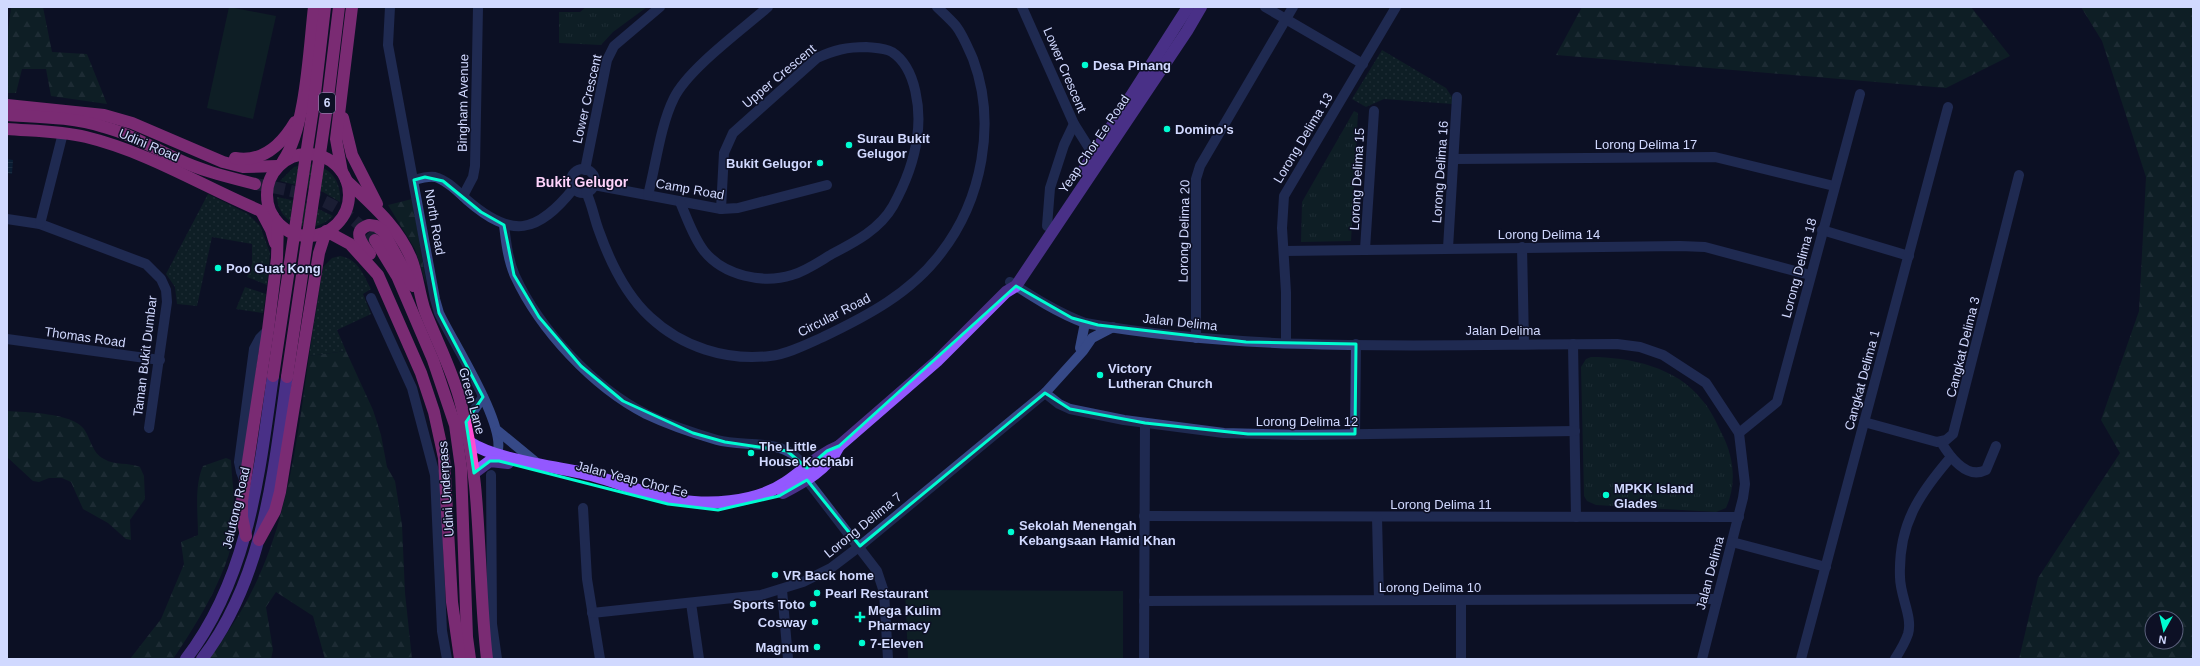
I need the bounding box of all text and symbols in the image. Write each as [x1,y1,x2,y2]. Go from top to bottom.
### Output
street label: Lower Crescent [1040,25,1090,115]
street label: Upper Crescent [739,41,819,111]
street label: Lower Crescent [569,53,605,145]
street label: Bingham Avenue [455,54,471,152]
place label: Desa Pinang [1093,58,1171,73]
marker: Desa Pinang [1080,60,1090,70]
street label: Lorong Delima 13 [1270,90,1336,186]
street label: Yeap Chor Ee Road [1056,92,1132,196]
road number: 6 [319,93,335,113]
street label: Lorong Delima 16 [1429,120,1451,224]
place label: Domino's [1175,122,1234,137]
marker: Domino's [1162,124,1172,134]
street label: Udini Road [116,126,182,164]
street label: Lorong Delima 15 [1347,127,1367,231]
place label: Surau Bukit Gelugor [857,131,931,161]
street label: Lorong Delima 17 [1595,137,1697,152]
marker: Surau Bukit Gelugor [844,140,854,150]
place label: Bukit Gelugor [726,156,812,171]
marker: Bukit Gelugor [815,158,825,168]
district label: Bukit Gelugor [536,174,629,190]
street label: Camp Road [655,176,725,202]
street label: Lorong Delima 20 [1176,180,1192,282]
street label: North Road [422,188,448,256]
street label: Lorong Delima 18 [1778,216,1820,320]
street label: Lorong Delima 14 [1498,227,1600,242]
place label: Poo Guat Kong [226,261,321,276]
marker: Poo Guat Kong [213,263,223,273]
street label: Circular Road [795,290,873,340]
street label: Taman Bukit Dumbar [130,294,160,417]
street label: Cangkat Delima 3 [1943,295,1983,399]
street label: Jalan Delima [1142,311,1219,333]
street label: Jalan Delima [1465,323,1541,338]
street label: Thomas Road [44,324,126,350]
street label: Cangkat Delima 1 [1841,328,1883,432]
place label: Victory Lutheran Church [1108,361,1213,391]
street label: Green Lane [456,366,488,436]
marker: Victory Lutheran Church [1095,370,1105,380]
street label: Lorong Delima 12 [1256,414,1358,429]
place label: The Little House Kochabi [759,439,854,469]
street label: Udini Underpass [435,440,457,537]
marker: The Little House Kochabi [746,448,756,458]
street label: Jalan Yeap Chor Ee [574,458,690,500]
street label: Jelutong Road [219,465,253,551]
place label: MPKK Island Glades [1614,481,1694,511]
street label: Lorong Delima 7 [821,489,905,561]
marker: MPKK Island Glades [1601,490,1611,500]
street label: Lorong Delima 11 [1390,497,1492,512]
place label: Sekolah Menengah Kebangsaan Hamid Khan [1019,518,1176,548]
marker: Sekolah Menengah Kebangsaan Hamid Khan [1006,527,1016,537]
street label: Jalan Delima [1693,534,1727,611]
place label: VR Back home [783,568,874,583]
marker: VR Back home [770,570,780,580]
street label: Lorong Delima 10 [1379,580,1481,595]
place label: Pearl Restaurant [825,586,929,601]
marker: Pearl Restaurant [812,588,822,598]
place label: Sports Toto [733,597,805,612]
marker: Sports Toto [808,599,818,609]
place label: Mega Kulim Pharmacy [868,603,941,633]
north arrow [2144,610,2184,650]
marker: Mega Kulim Pharmacy [855,612,865,622]
place label: Cosway [758,615,808,630]
marker: Cosway [810,617,820,627]
text: N [2158,633,2167,646]
place label: 7-Eleven [870,636,924,651]
marker: 7-Eleven [857,638,867,648]
place label: Magnum [756,640,809,655]
marker: Magnum [812,642,822,652]

